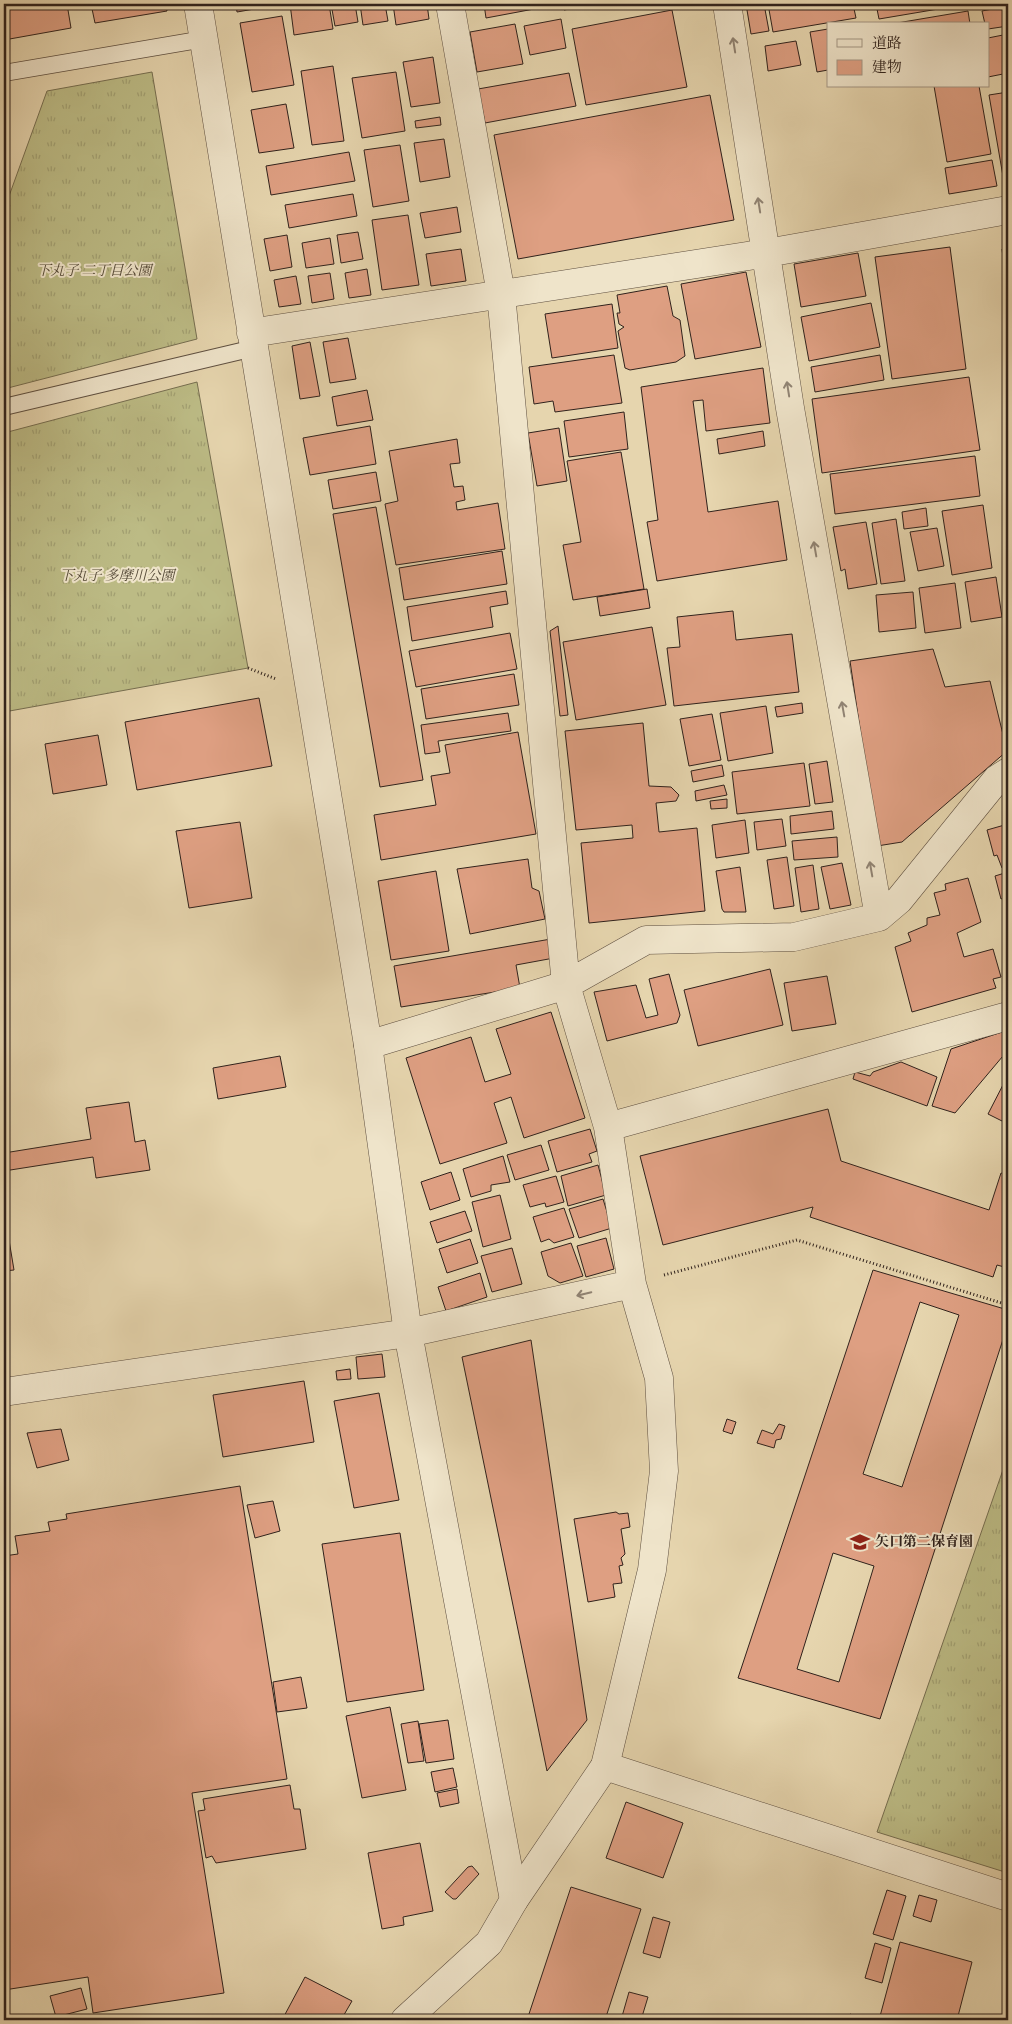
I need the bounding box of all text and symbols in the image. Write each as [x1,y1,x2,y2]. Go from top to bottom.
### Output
legend [827,22,990,88]
text: 道路 [872,34,902,53]
one-way arrow [728,37,738,53]
text: 建物 [872,58,902,77]
one-way arrow [754,197,764,213]
park label: 下丸子 二丁目公園 [37,262,153,280]
one-way arrow [782,381,792,397]
one-way arrow [810,542,820,558]
park label: 下丸子 多摩川公園 [60,567,176,585]
one-way arrow [838,702,848,718]
one-way arrow [866,862,876,878]
one-way arrow [577,1290,593,1299]
school or university icon: 矢口第二保育園 [849,1531,871,1553]
place label: 矢口第二保育園 [875,1533,973,1551]

